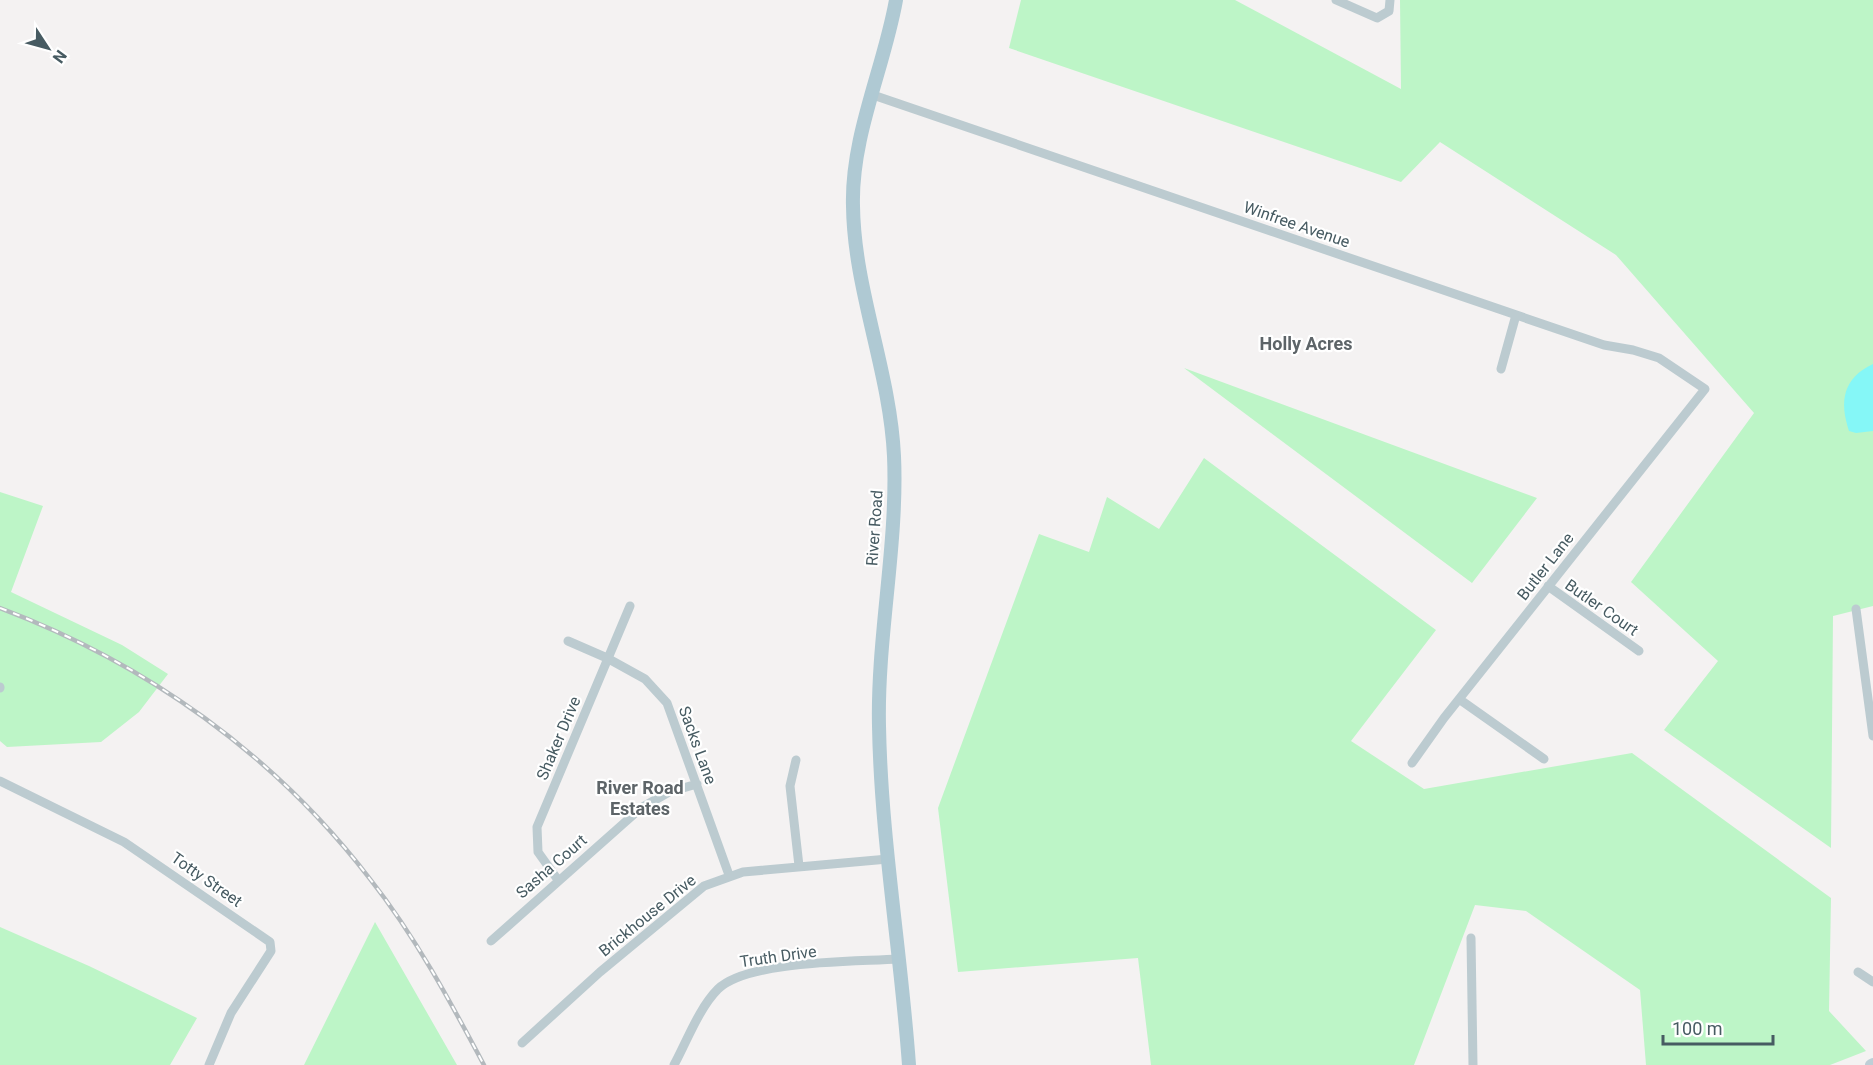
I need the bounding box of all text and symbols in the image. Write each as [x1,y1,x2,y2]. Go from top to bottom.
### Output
north arrow [18,18,78,78]
text: N [49,46,71,67]
street label: Winfree Avenue [1241,197,1352,252]
district label: Holly Acres [1260,333,1352,354]
street label: River Road [862,489,887,567]
street label: Butler Lane [1513,529,1578,604]
street label: Butler Court [1561,575,1642,640]
street label: Shaker Drive [532,694,585,783]
street label: Sacks Lane [675,704,720,787]
district label: River Road Estates [596,777,684,819]
street label: Sasha Court [512,831,591,902]
street label: Totty Street [168,848,246,911]
street label: Brickhouse Drive [595,871,700,960]
street label: Truth Drive [739,942,818,971]
scale bar [1663,1008,1772,1046]
text: 100 m [1672,1018,1723,1039]

